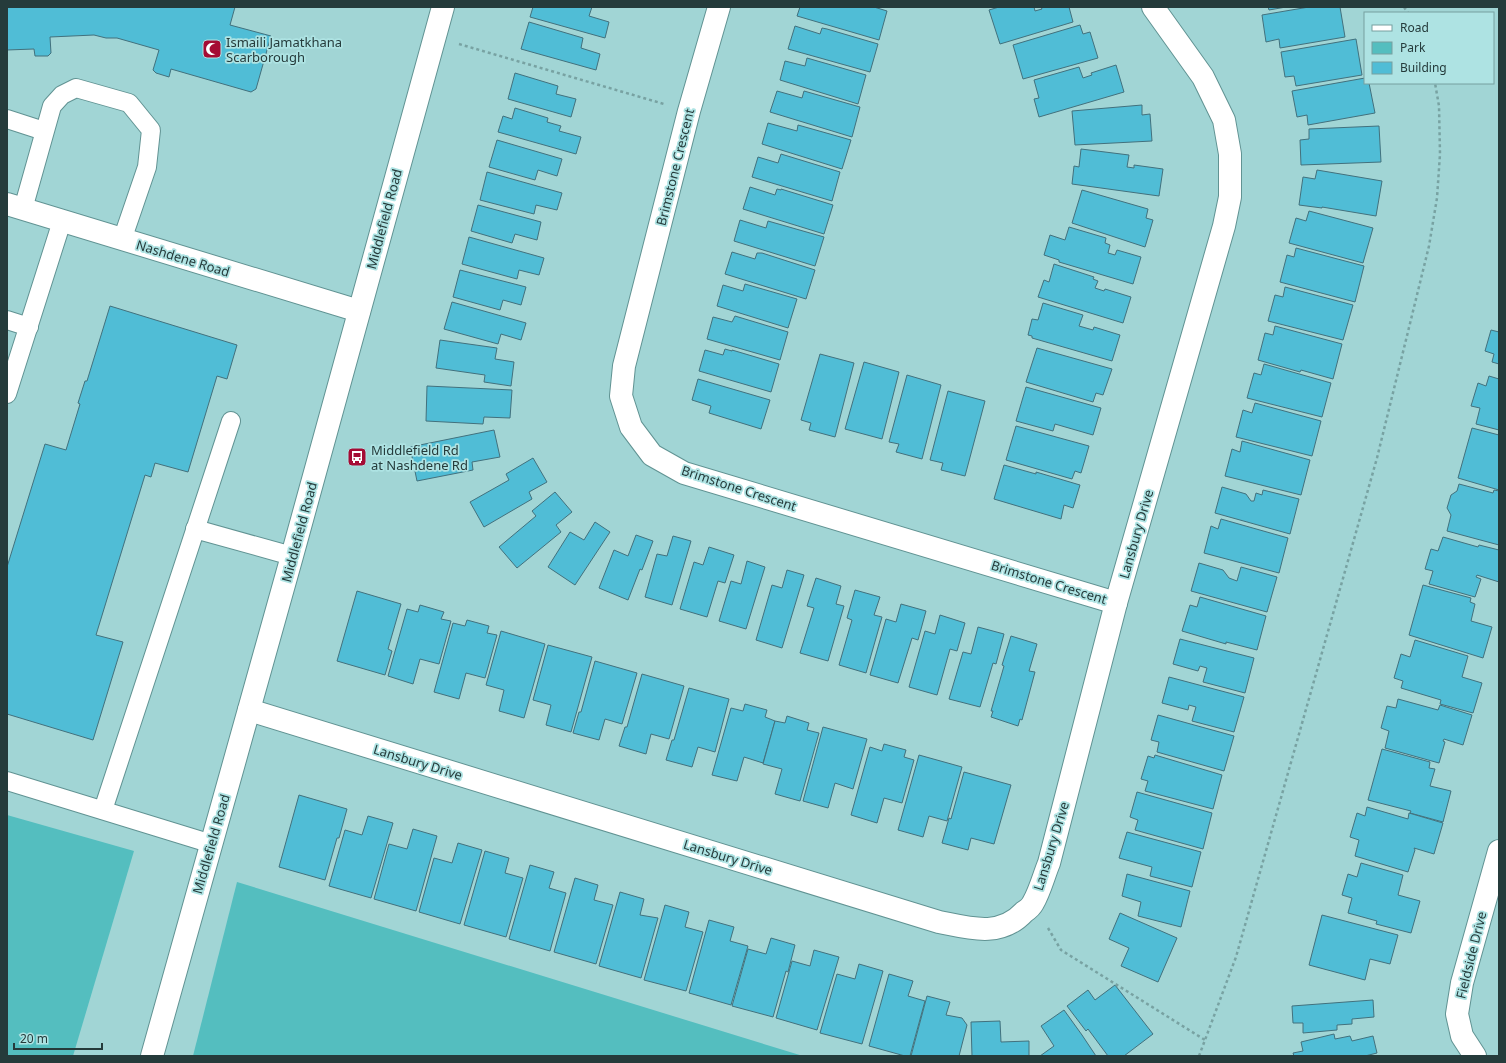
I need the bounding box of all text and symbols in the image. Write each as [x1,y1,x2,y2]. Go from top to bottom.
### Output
legend [1364,12,1494,84]
text: Road [1400,19,1429,36]
place label: Ismaili Jamatkhana Scarborough [226,33,342,66]
mosque icon: Ismaili Jamatkhana Scarborough [201,38,223,60]
text: Park [1400,39,1426,56]
text: Building [1400,59,1447,76]
street label: Brimstone Crescent [652,106,698,227]
street label: Middlefield Road [362,167,406,271]
street label: Nashdene Road [134,235,232,281]
place label: Middlefield Rd at Nashdene Rd [371,441,468,474]
bus stop icon: Middlefield Rd at Nashdene Rd [346,446,368,468]
street label: Brimstone Crescent [679,461,799,515]
street label: Middlefield Road [277,480,321,584]
street label: Lansbury Drive [1115,487,1157,581]
street label: Brimstone Crescent [989,556,1109,608]
street label: Lansbury Drive [371,740,465,784]
street label: Middlefield Road [188,792,234,896]
street label: Lansbury Drive [1029,799,1073,893]
street label: Lansbury Drive [681,835,775,879]
street label: Fieldside Drive [1451,910,1491,1000]
scale bar [14,1025,102,1051]
text: 20 m [20,1030,48,1047]

